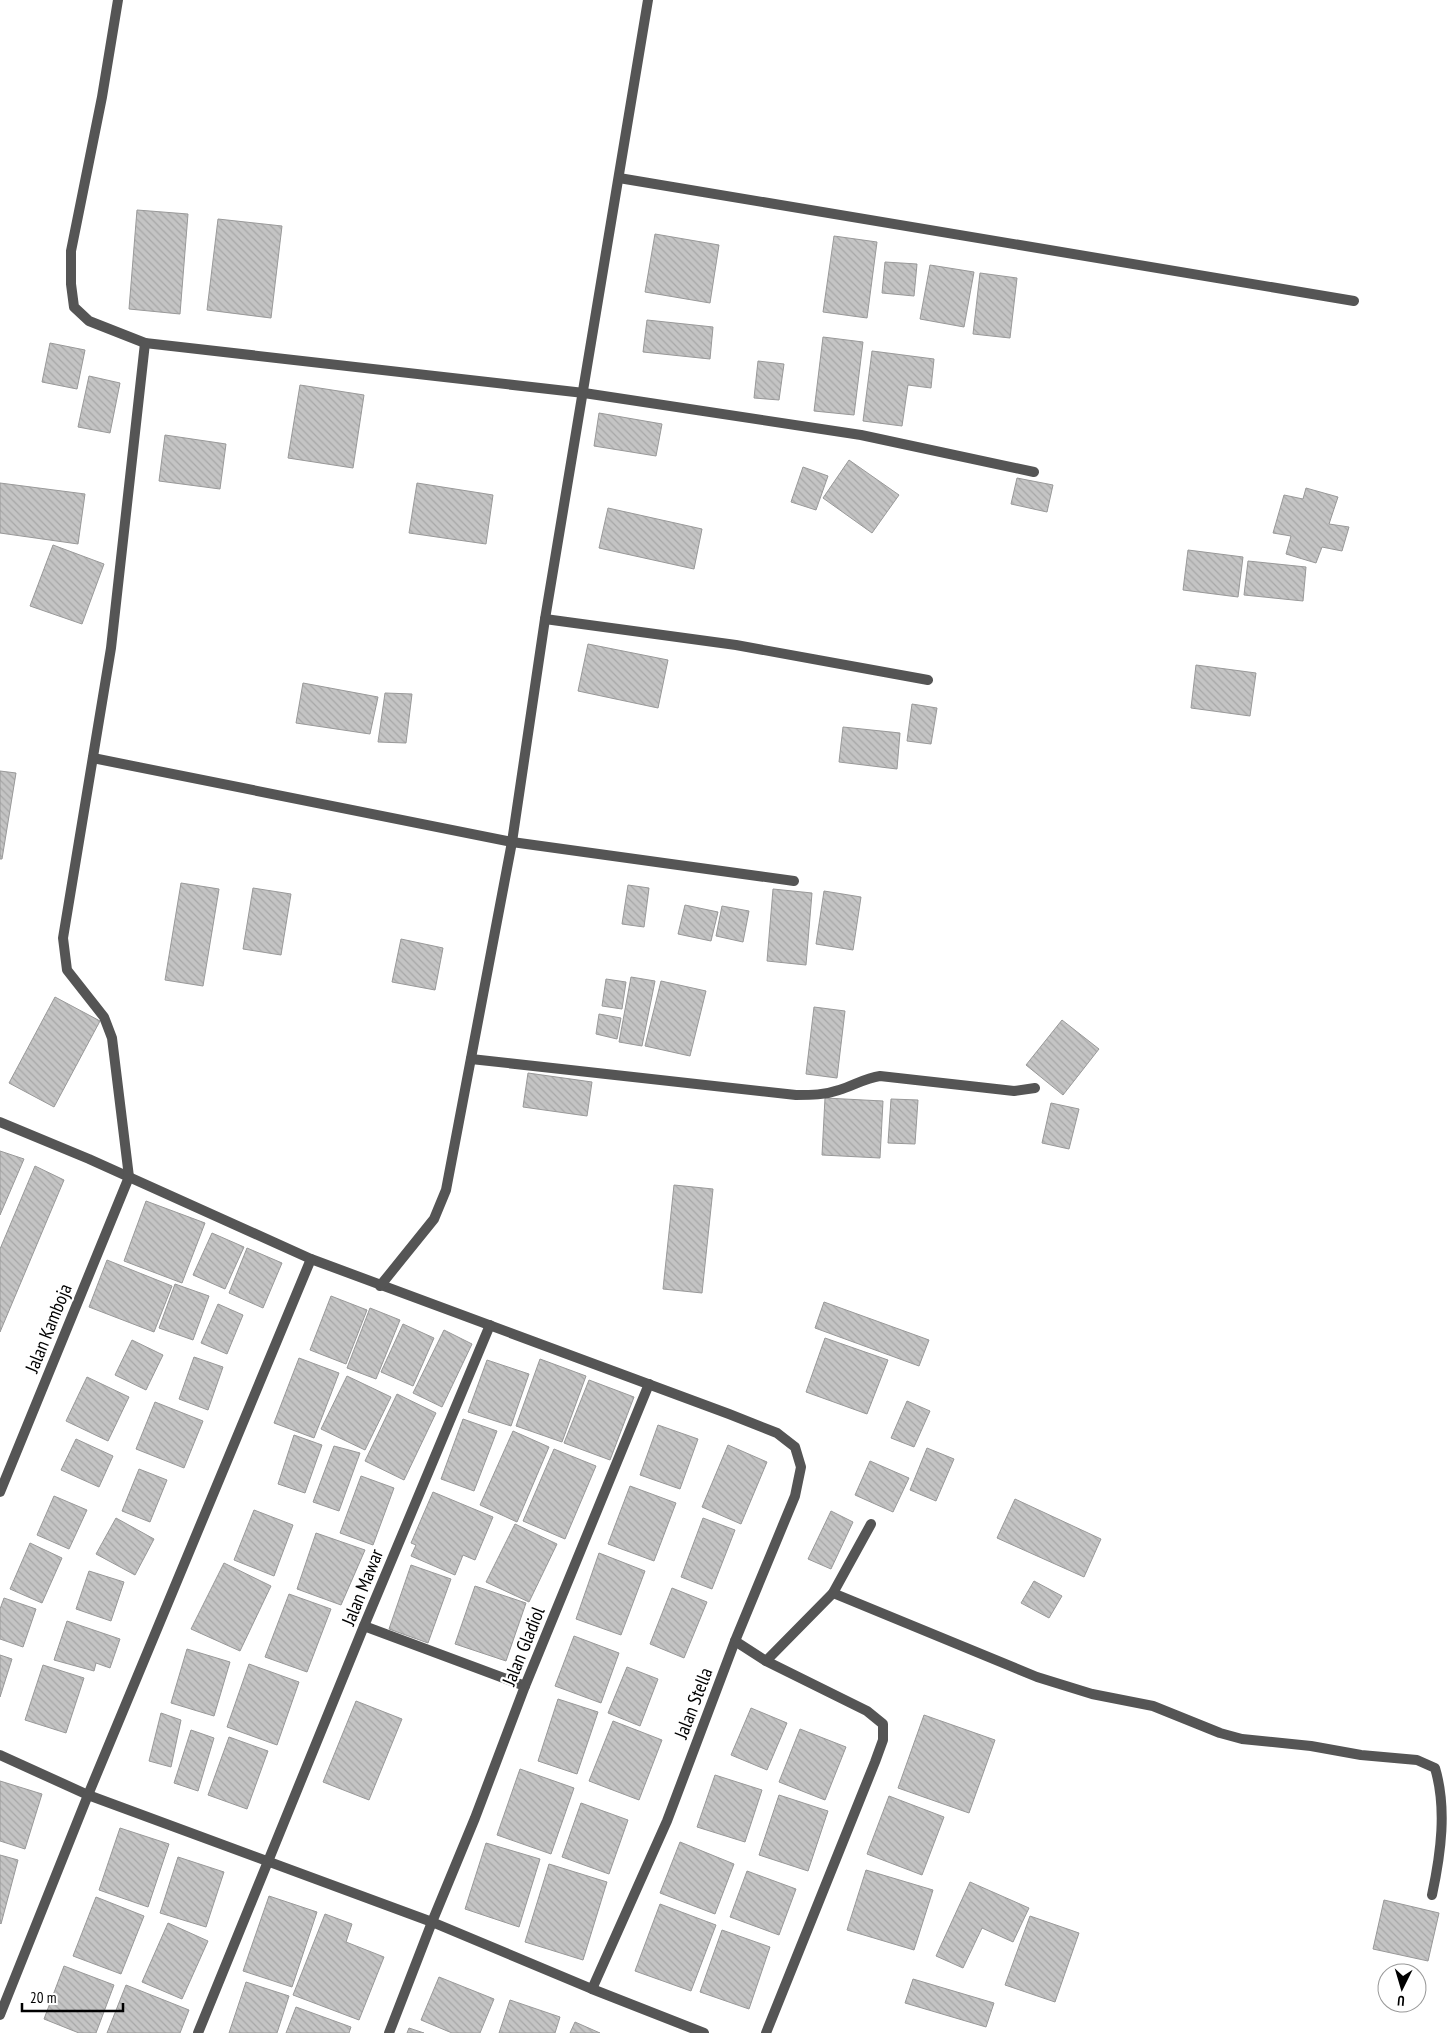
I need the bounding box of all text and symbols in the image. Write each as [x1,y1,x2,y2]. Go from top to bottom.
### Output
street label: Jalan Kamboja [19,1280,77,1377]
street label: Jalan Mawar [335,1545,388,1630]
street label: Jalan Gladiol [496,1603,550,1690]
street label: Jalan Stella [668,1664,717,1743]
north arrow [1377,1963,1427,2013]
scale bar [22,1980,124,2012]
text: 20 m [30,1988,56,2007]
text: U [1396,1992,1405,2010]

